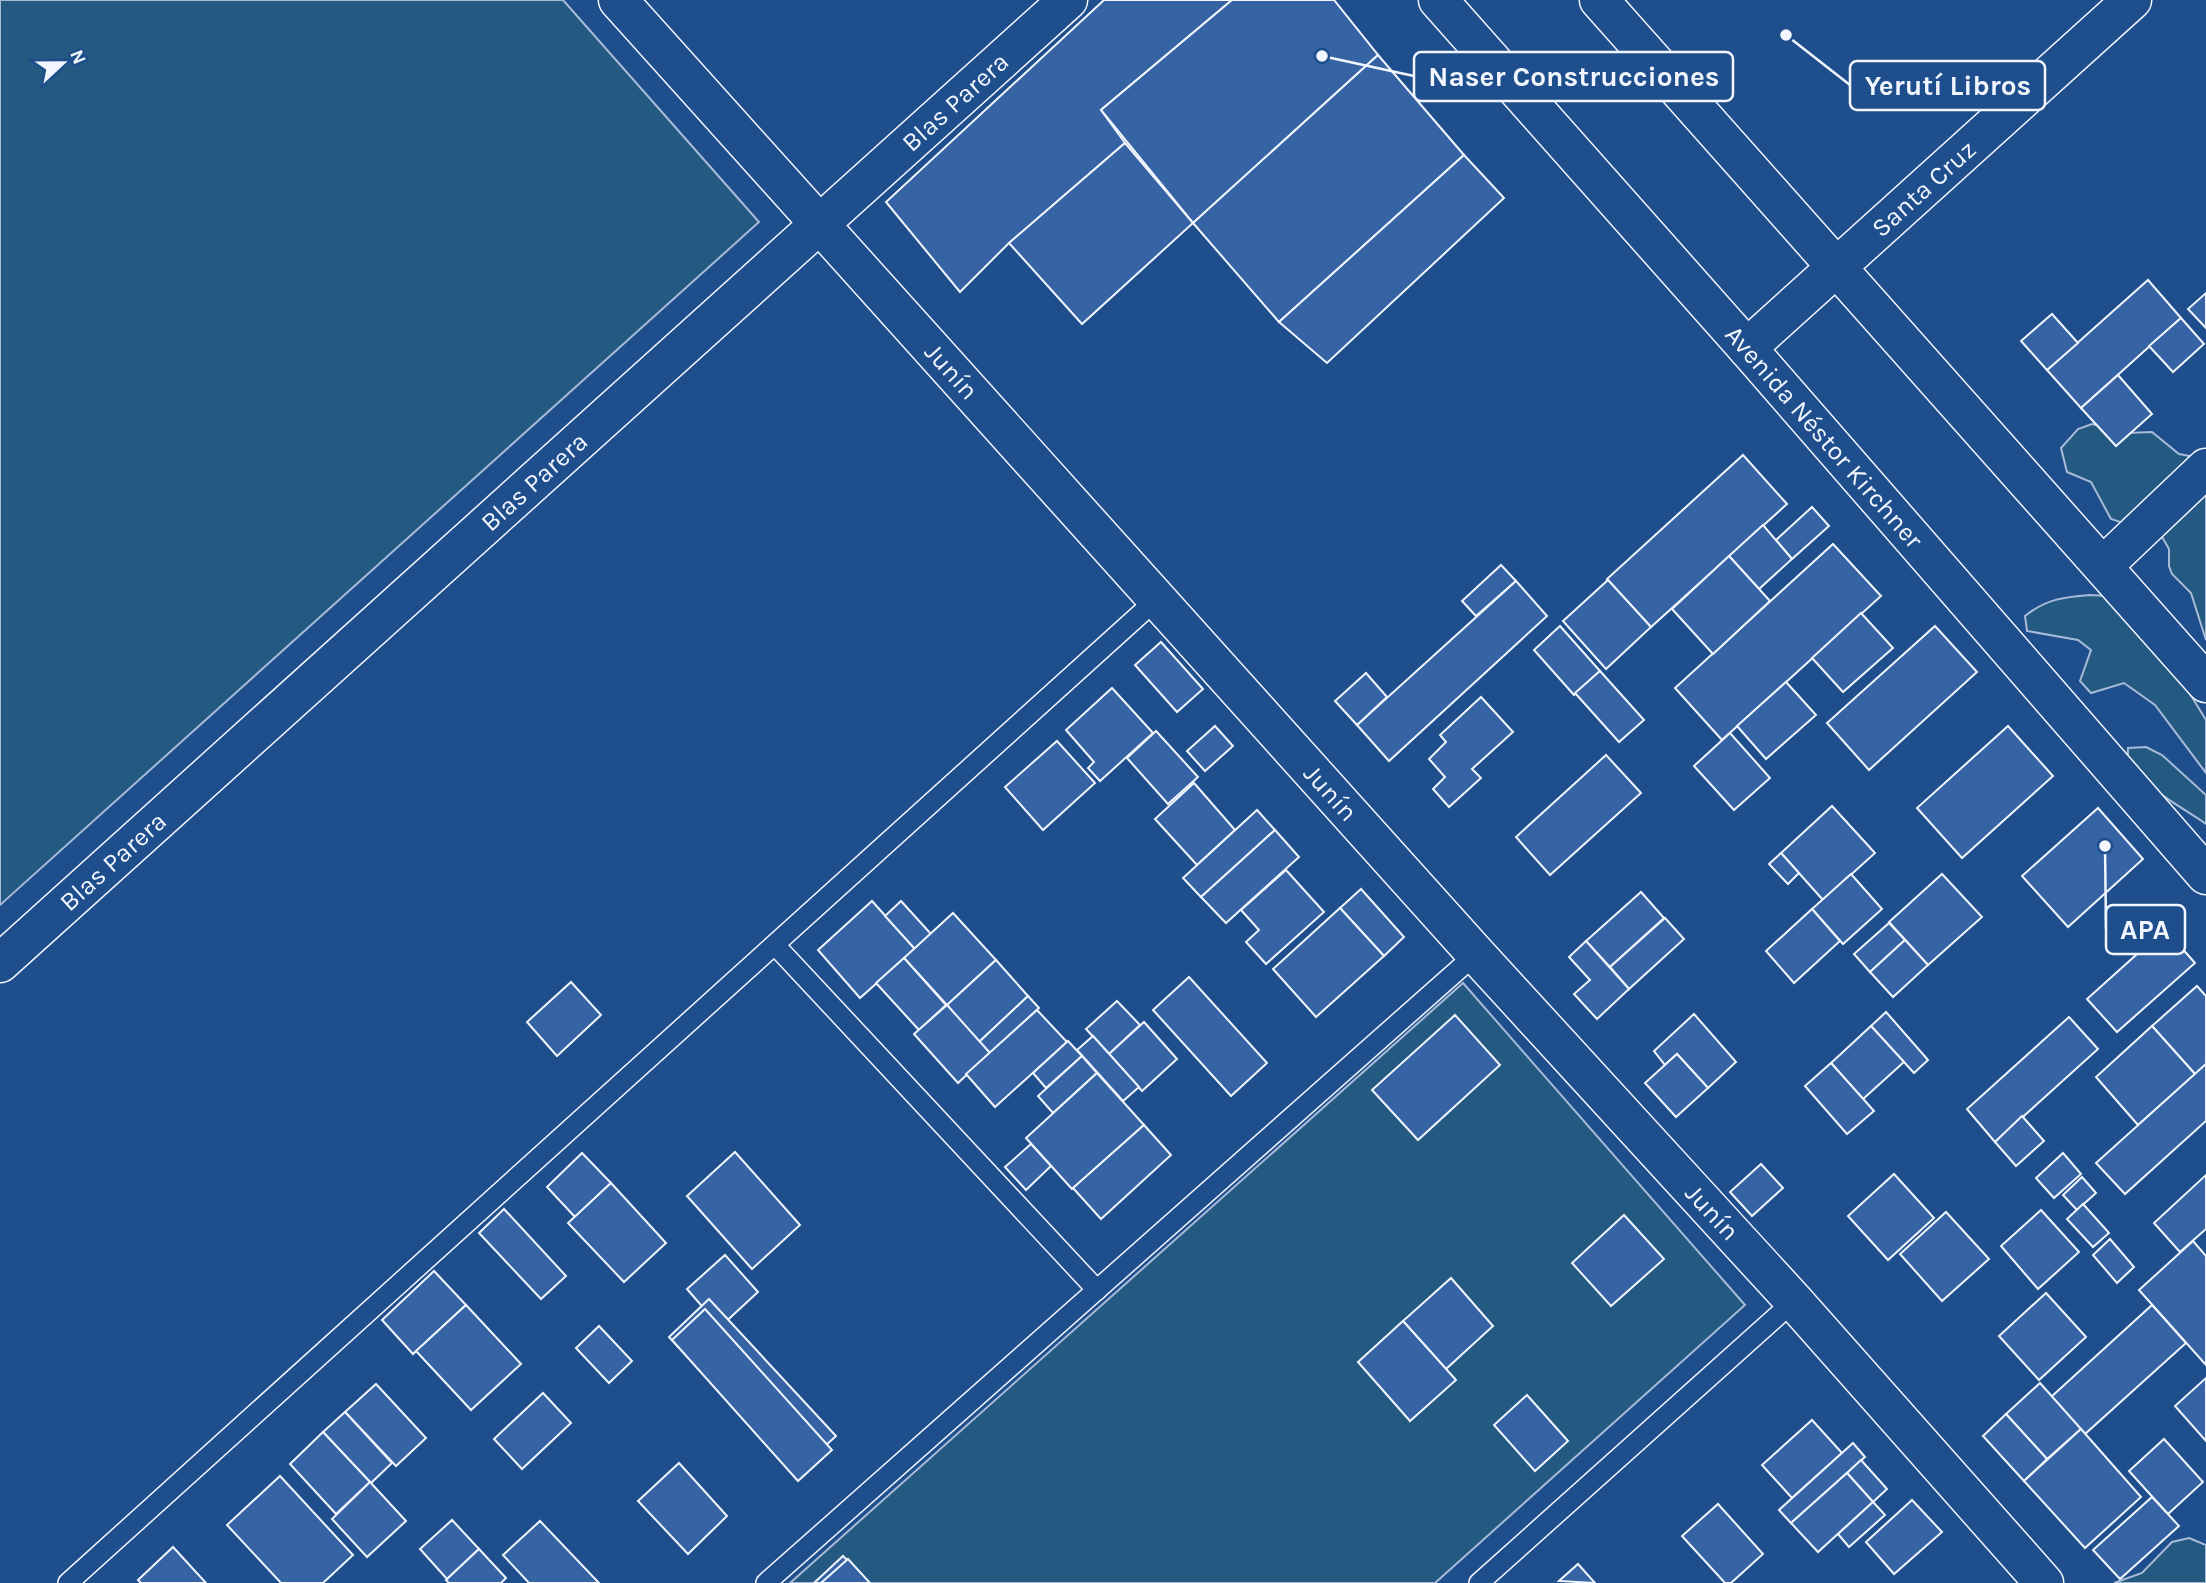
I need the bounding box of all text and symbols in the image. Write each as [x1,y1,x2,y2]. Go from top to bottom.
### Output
north arrow [28,28,98,98]
street label: Blas Parera [896,46,1015,158]
text: N [65,47,91,67]
callout: Naser Construcciones [1414,52,1733,101]
text: Naser Construcciones [1428,60,1720,93]
callout: Yerutí Libros [1850,61,2045,110]
text: Yerutí Libros [1865,69,2031,102]
street label: Santa Cruz [1865,134,1982,244]
street label: Avenida Néstor Kirchner [1718,319,1930,555]
street label: Junín [918,337,985,406]
street label: Blas Parera [475,426,594,538]
street label: Junín [1297,758,1364,828]
street label: Blas Parera [53,806,173,918]
callout: APA [2106,905,2185,954]
text: APA [2120,913,2170,946]
street label: Junín [1679,1178,1746,1247]

